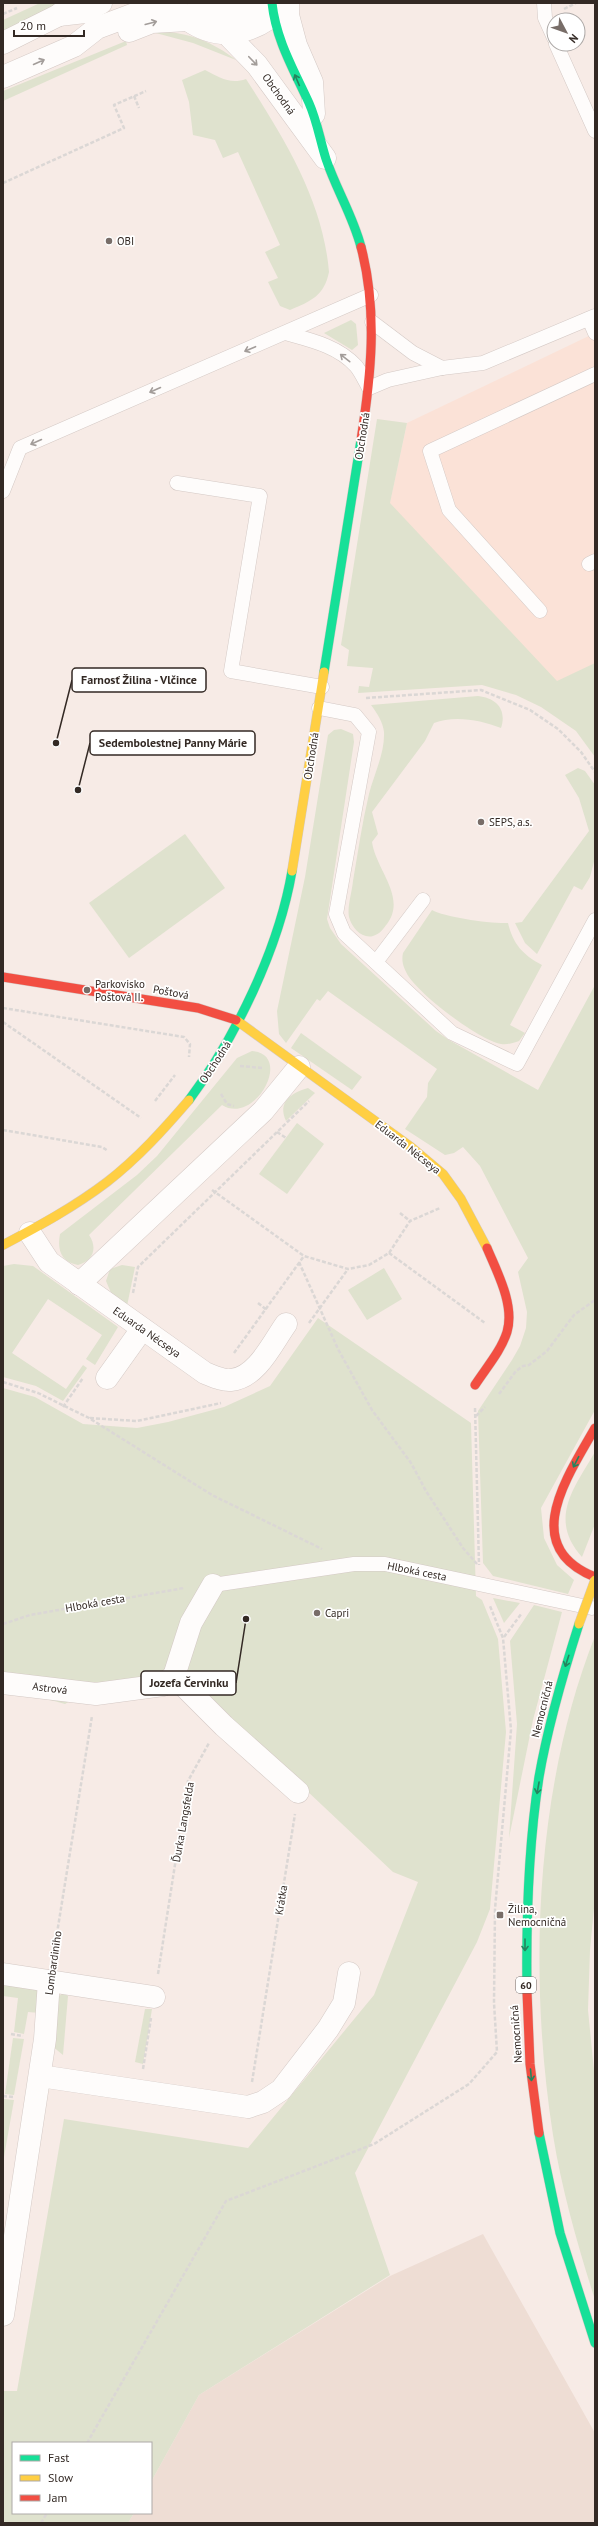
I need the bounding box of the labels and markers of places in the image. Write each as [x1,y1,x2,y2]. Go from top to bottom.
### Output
place label: OBI [117,234,134,248]
marker: OBI [104,236,114,246]
callout: Farnosť Žilina - Vlčince [72,668,206,692]
callout: Sedembolestnej Panny Márie [90,731,255,755]
place label: SEPS, a.s. [489,815,532,829]
marker: SEPS, a.s. [476,817,486,827]
place label: Parkovisko Poštová II. [95,977,145,1004]
marker: Parkovisko Poštová II. [82,985,92,995]
place label: Capri [325,1606,349,1620]
marker: Capri [312,1608,322,1618]
callout: Jozefa Červinku [141,1671,236,1695]
place label: Žilina, Nemocničná [508,1902,566,1929]
marker: Žilina, Nemocničná [495,1910,505,1920]

